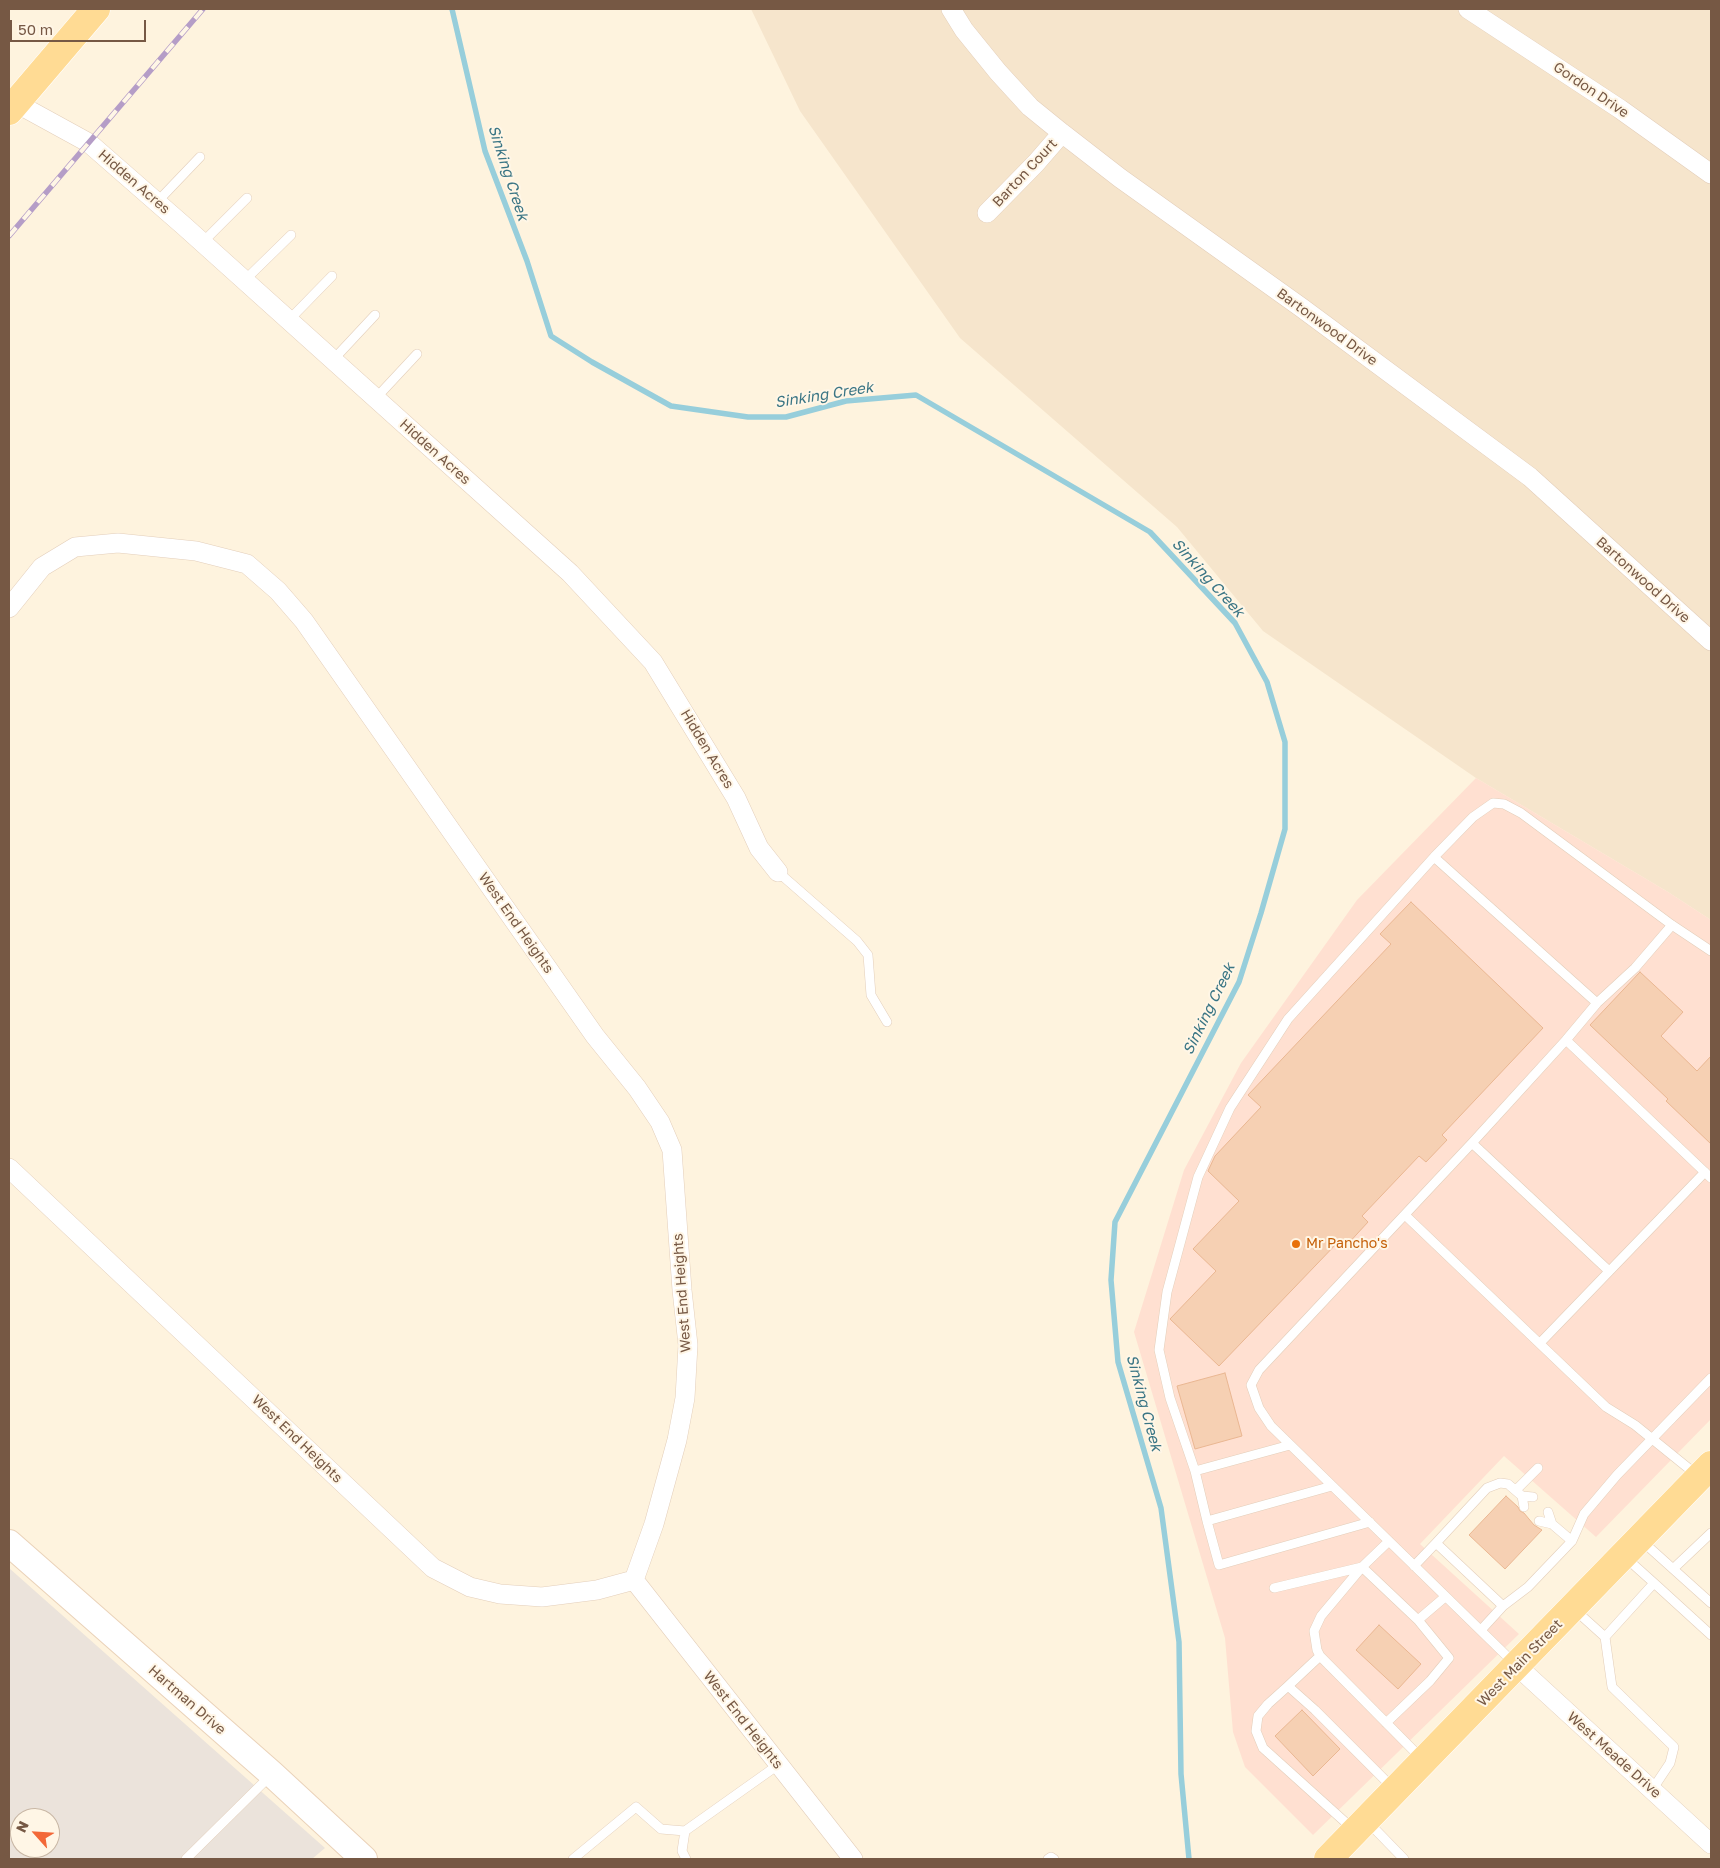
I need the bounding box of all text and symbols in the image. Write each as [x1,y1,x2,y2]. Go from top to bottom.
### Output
scale bar [12,10,149,42]
text: 50 m [18,20,53,38]
street label: Gordon Drive [1550,59,1632,121]
water label: Sinking Creek [484,123,532,223]
street label: Barton Court [989,136,1061,210]
street label: Hidden Acres [95,146,173,218]
street label: Bartonwood Drive [1273,285,1381,369]
water label: Sinking Creek [774,378,874,412]
street label: Hidden Acres [396,416,474,488]
street label: Bartonwood Drive [1593,534,1693,626]
water label: Sinking Creek [1168,535,1248,621]
street label: Hidden Acres [677,706,737,792]
street label: West End Heights [475,869,557,977]
water label: Sinking Creek [1179,960,1239,1058]
street label: West End Heights [669,1233,695,1353]
place label: Mr Pancho's [1306,1236,1388,1252]
marker: Mr Pancho's [1290,1238,1302,1250]
water label: Sinking Creek [1122,1353,1166,1453]
street label: West End Heights [248,1391,346,1487]
street label: West Main Street [1474,1616,1566,1710]
street label: Hartman Drive [145,1662,229,1738]
street label: West End Heights [700,1668,786,1772]
street label: West Meade Drive [1564,1708,1664,1802]
north arrow [10,1808,60,1858]
text: N [12,1818,32,1835]

